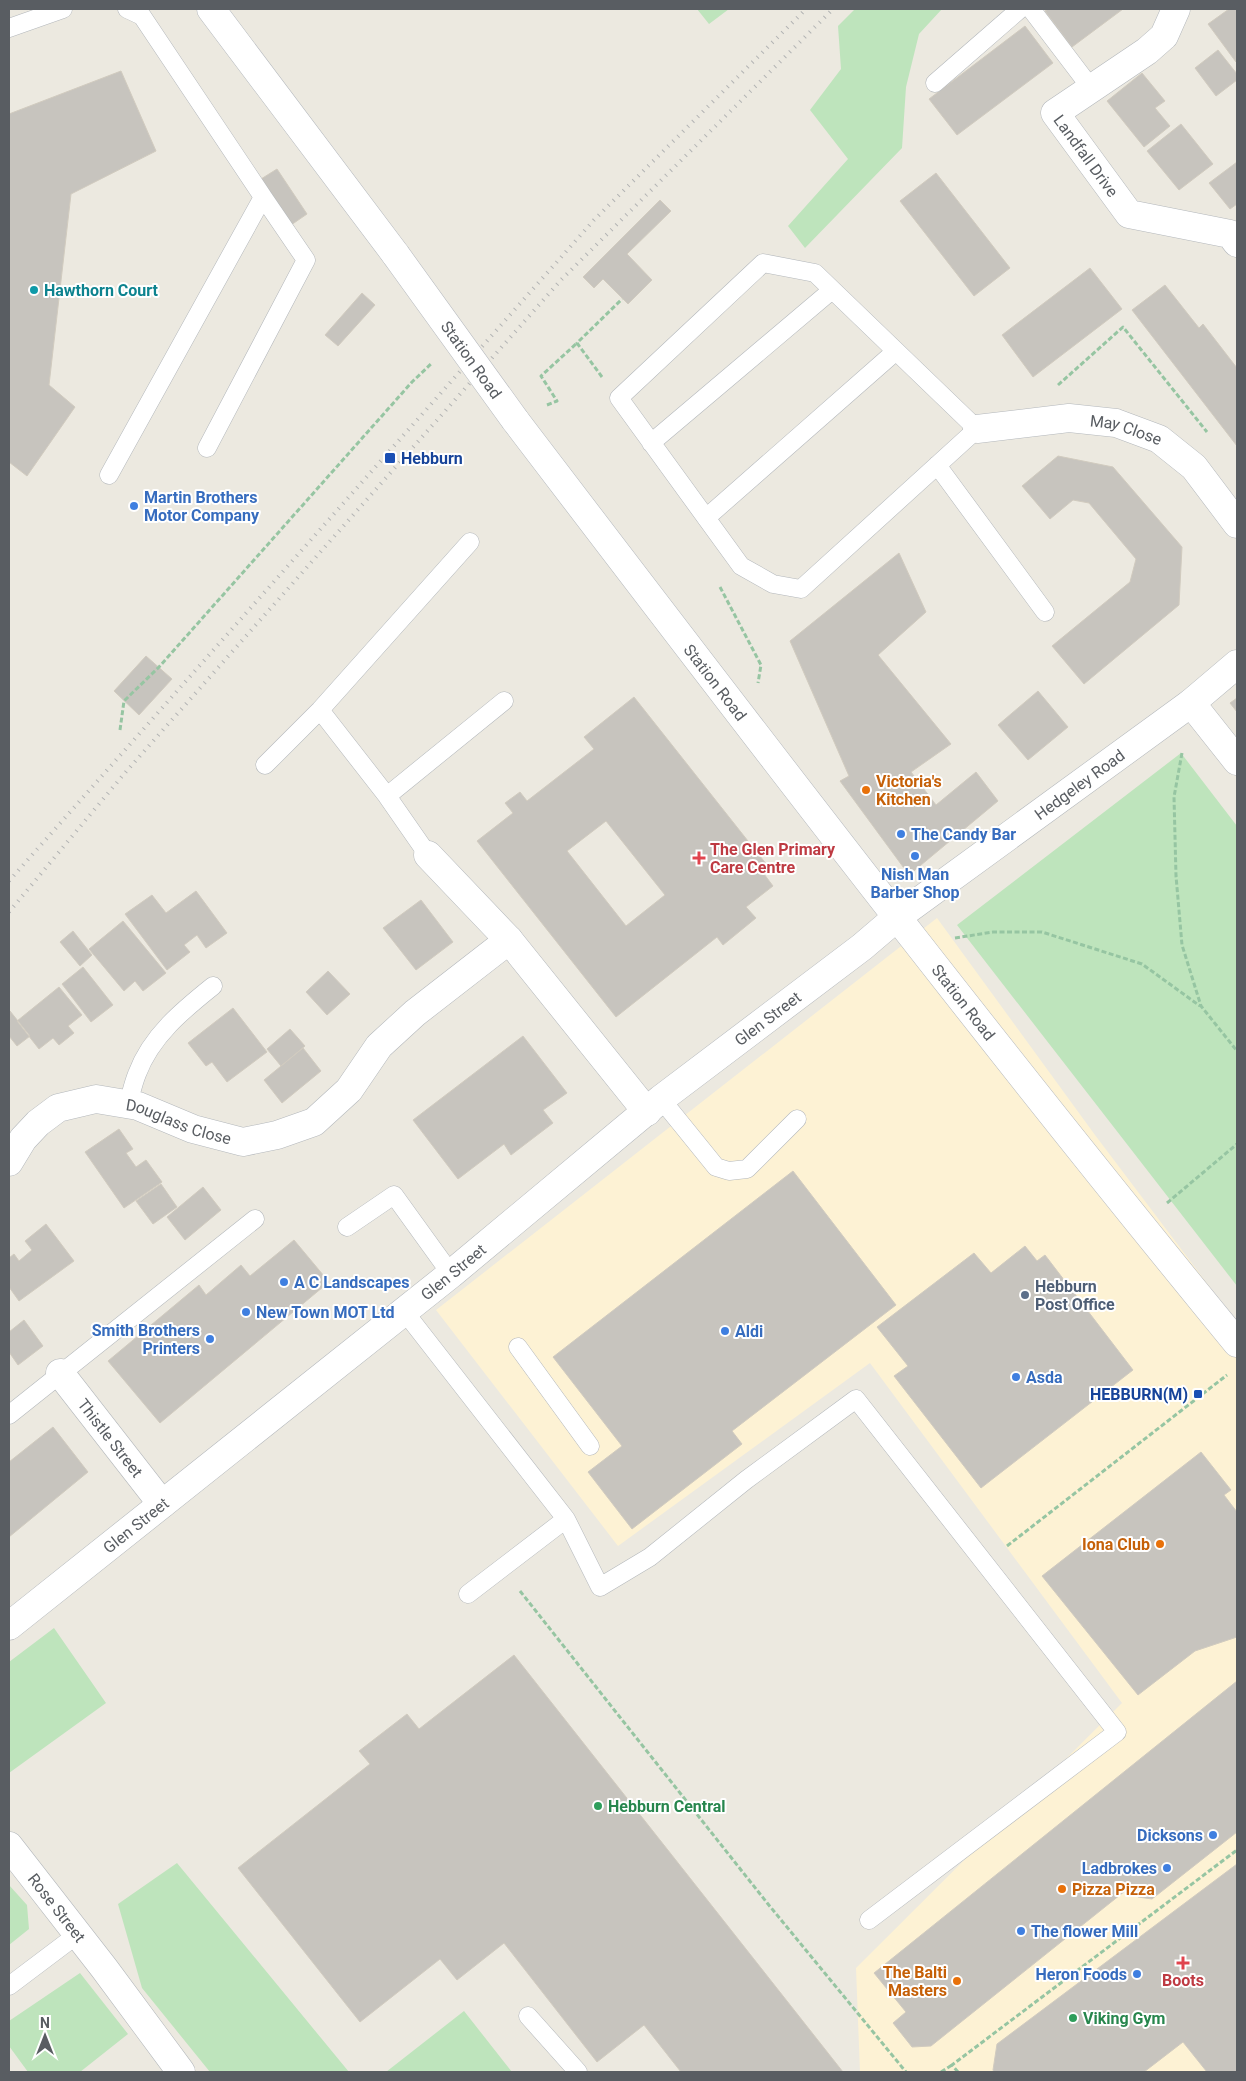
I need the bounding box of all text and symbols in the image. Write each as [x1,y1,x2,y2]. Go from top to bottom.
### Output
street label: Landfall Drive [1050,111,1123,200]
place label: Hawthorn Court [44,281,159,300]
marker: Hawthorn Court [28,284,40,296]
street label: Station Road [437,317,506,402]
street label: May Close [1089,411,1165,449]
place label: Hebburn [401,449,463,468]
marker: Hebburn [383,451,397,465]
place label: Martin Brothers Motor Company [144,488,260,525]
marker: Martin Brothers Motor Company [128,500,140,512]
street label: Station Road [680,640,751,724]
street label: Hedgeley Road [1031,745,1128,824]
place label: Victoria's Kitchen [876,772,942,809]
marker: Victoria's Kitchen [860,784,872,796]
place label: The Candy Bar [911,825,1016,844]
marker: The Candy Bar [895,828,907,840]
place label: The Glen Primary Care Centre [710,840,836,877]
marker: Nish Man Barber Shop [909,850,921,862]
marker: The Glen Primary Care Centre [692,851,706,865]
place label: Nish Man Barber Shop [871,865,959,902]
street label: Station Road [928,960,999,1044]
street label: Glen Street [731,987,805,1050]
street label: Douglass Close [125,1095,233,1148]
street label: Glen Street [417,1240,489,1304]
place label: A C Landscapes [294,1273,409,1292]
marker: A C Landscapes [278,1276,290,1288]
place label: Hebburn Post Office [1035,1277,1115,1314]
marker: Hebburn Post Office [1019,1289,1031,1301]
place label: New Town MOT Ltd [256,1303,395,1322]
marker: New Town MOT Ltd [240,1306,252,1318]
place label: Smith Brothers Printers [92,1321,200,1358]
place label: Aldi [735,1322,763,1341]
marker: Aldi [719,1325,731,1337]
marker: Smith Brothers Printers [204,1333,216,1345]
place label: Asda [1026,1368,1063,1387]
marker: Asda [1010,1371,1022,1383]
place label: HEBBURN(M) [1090,1385,1188,1404]
marker: HEBBURN(M) [1192,1388,1204,1400]
street label: Thistle Street [74,1395,147,1481]
street label: Glen Street [99,1493,172,1557]
place label: Iona Club [1082,1535,1150,1554]
marker: Iona Club [1154,1538,1166,1550]
place label: Hebburn Central [608,1797,726,1816]
marker: Hebburn Central [592,1800,604,1812]
place label: Dicksons [1137,1826,1203,1845]
marker: Dicksons [1207,1829,1219,1841]
place label: Ladbrokes [1082,1859,1157,1878]
marker: Ladbrokes [1161,1862,1173,1874]
street label: Rose Street [24,1869,90,1946]
place label: Pizza Pizza [1072,1880,1155,1899]
marker: Pizza Pizza [1056,1883,1068,1895]
place label: The flower Mill [1031,1922,1138,1941]
marker: The flower Mill [1015,1925,1027,1937]
marker: Boots [1177,1957,1189,1969]
place label: The Balti Masters [883,1963,947,2000]
place label: Heron Foods [1036,1965,1127,1984]
marker: Heron Foods [1131,1968,1143,1980]
place label: Boots [1162,1971,1204,1990]
marker: The Balti Masters [951,1975,963,1987]
place label: Viking Gym [1083,2009,1165,2028]
north arrow [20,2011,70,2061]
marker: Viking Gym [1067,2012,1079,2024]
text: N [40,2015,50,2031]

